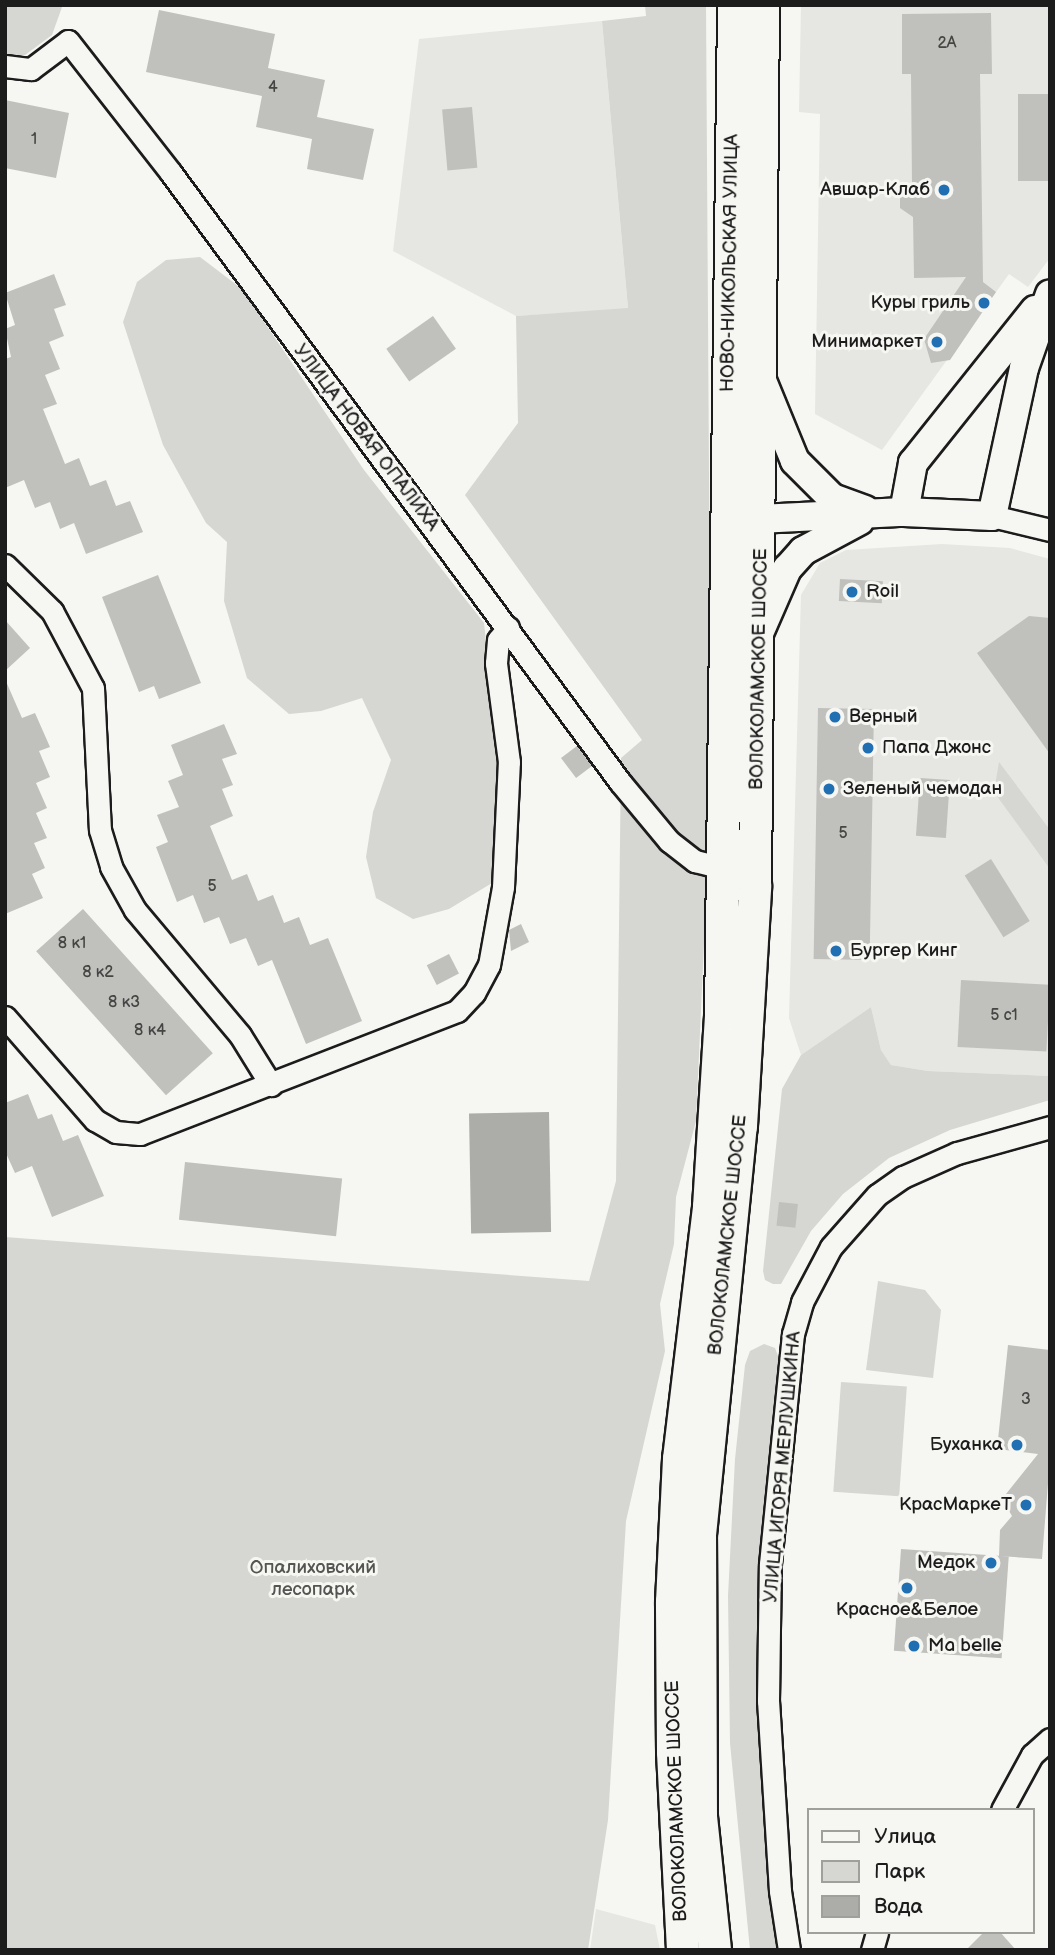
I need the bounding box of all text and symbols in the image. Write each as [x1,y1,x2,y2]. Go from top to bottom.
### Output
house number: 2А [937,34,957,54]
house number: 4 [268,78,278,98]
house number: 1 [31,130,37,150]
street label: НОВО-НИКОЛЬСКАЯ УЛИЦА [716,134,744,392]
place label: Авшар-Клаб [820,179,930,201]
marker: Авшар-Клаб [936,182,952,198]
place label: Куры гриль [871,292,970,314]
marker: Куры гриль [976,295,992,311]
place label: Минимаркет [811,331,923,353]
marker: Минимаркет [929,334,945,350]
street label: УЛИЦА НОВАЯ ОПАЛИХА [288,340,444,536]
street label: ВОЛОКОЛАМСКОЕ ШОССЕ [745,548,773,790]
place label: Roil [866,581,899,603]
marker: Roil [844,584,860,600]
place label: Верный [849,706,918,728]
marker: Верный [827,709,843,725]
place label: Папа Джонс [882,737,991,759]
marker: Папа Джонс [860,740,876,756]
place label: Зеленый чемодан [843,778,1002,800]
marker: Зеленый чемодан [821,781,837,797]
house number: 5 [838,824,848,844]
house number: 5 [207,877,217,897]
house number: 8 к1 [58,934,86,954]
place label: Бургер Кинг [850,940,958,962]
marker: Бургер Кинг [828,943,844,959]
house number: 8 к2 [82,963,114,983]
house number: 8 к3 [108,993,140,1013]
house number: 5 с1 [990,1006,1018,1026]
house number: 8 к4 [134,1021,166,1041]
street label: ВОЛОКОЛАМСКОЕ ШОССЕ [704,1114,752,1356]
street label: УЛИЦА ИГОРЯ МЕРЛУШКИНА [760,1330,806,1604]
house number: 3 [1021,1390,1031,1410]
place label: Буханка [930,1434,1003,1456]
marker: Буханка [1009,1437,1025,1453]
place label: КрасМаркеТ [899,1494,1012,1516]
marker: КрасМаркеТ [1018,1497,1034,1513]
place label: Медок [917,1552,975,1574]
marker: Медок [981,1553,1001,1573]
park label: Опалиховский лесопарк [250,1557,376,1601]
marker: Красное&Белое [899,1580,915,1596]
place label: Красное&Белое [836,1599,978,1621]
place label: Ma belle [928,1635,1002,1657]
marker: Ma belle [906,1638,922,1654]
street label: ВОЛОКОЛАМСКОЕ ШОССЕ [661,1680,693,1922]
legend [806,1808,1034,1934]
text: Улица [874,1824,936,1849]
text: Парк [874,1859,925,1884]
text: Вода [874,1894,923,1919]

